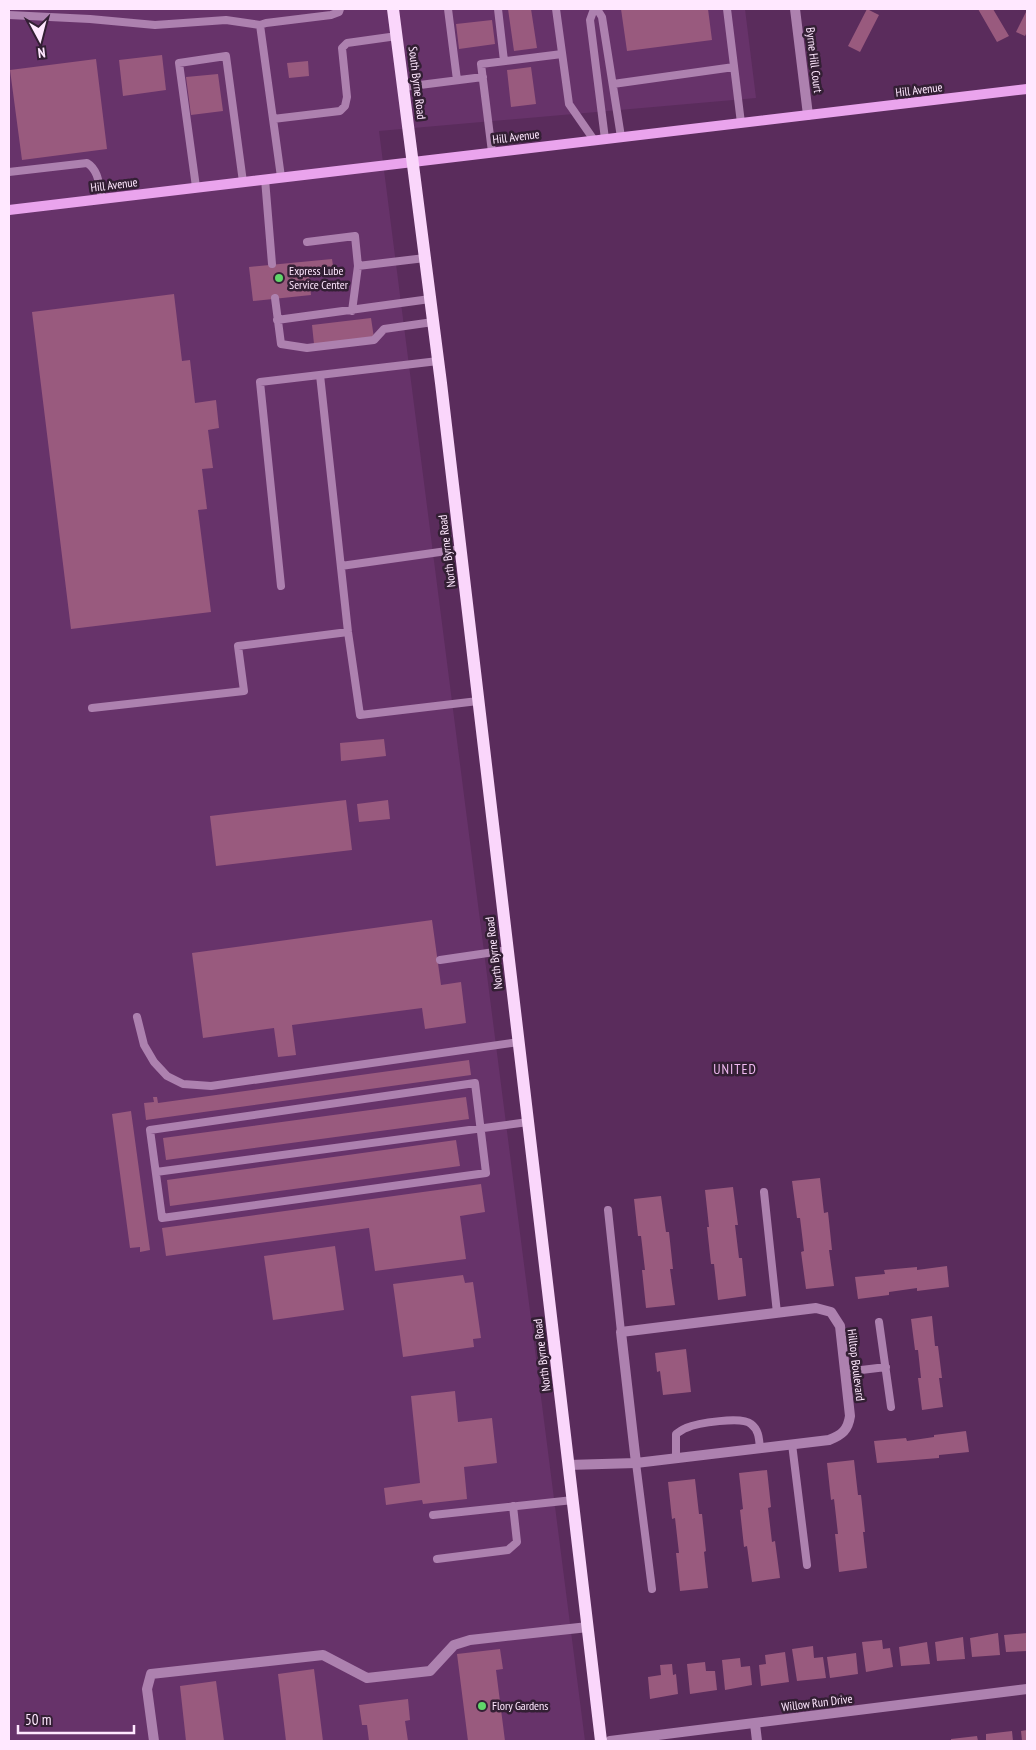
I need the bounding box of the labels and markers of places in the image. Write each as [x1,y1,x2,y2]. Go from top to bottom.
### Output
place label: Express Lube Service Center [289,263,349,292]
marker: Express Lube Service Center [273,272,285,284]
place label: Flory Gardens [492,1698,548,1713]
marker: Flory Gardens [476,1700,488,1712]

